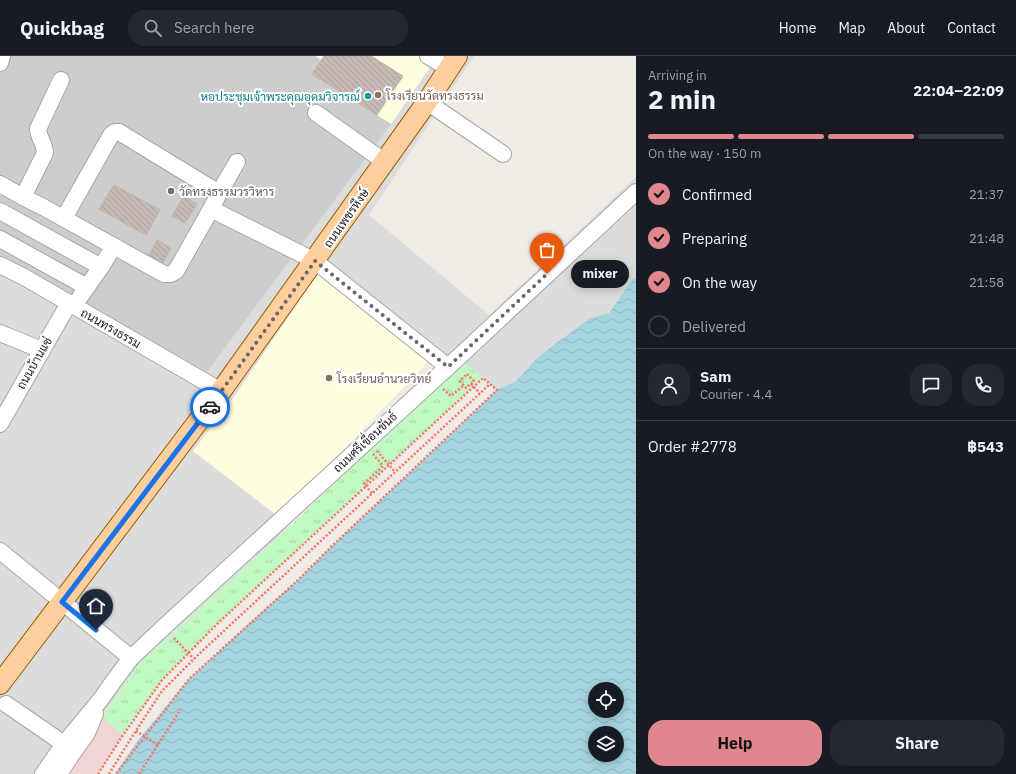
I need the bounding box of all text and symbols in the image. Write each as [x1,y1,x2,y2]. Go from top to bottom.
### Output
search box [128,10,408,46]
text: Quickbag [20,16,104,40]
icon: search [142,17,164,39]
text: Search here [174,18,254,37]
text: Home [779,19,816,37]
text: Map [838,19,865,37]
text: About [887,19,925,37]
text: Contact [947,19,996,37]
text: Arriving in [648,67,707,84]
text: 22:04–22:09 [913,81,1004,100]
text: 2 min [648,82,716,116]
place label: โรงเรียนวัดทรงธรรม [385,88,484,103]
place label: หอประชุมเจ้าพระคุณอุดมวิจารณ์ [200,89,360,106]
marker: โรงเรียนวัดทรงธรรม [373,90,383,100]
marker: หอประชุมเจ้าพระคุณอุดมวิจารณ์ [363,91,373,101]
text: On the way · 150 m [648,145,761,162]
icon: check [648,183,670,205]
place label: วัดทรงธรรมวรวิหาร [179,184,274,199]
street label: ถนนเพชรหึงษ์ [320,185,372,251]
text: Confirmed [682,185,752,204]
marker: วัดทรงธรรมวรวิหาร [166,186,176,196]
text: 21:37 [969,186,1004,203]
icon: check [648,227,670,249]
text: Preparing [682,229,747,248]
text: 21:48 [969,230,1004,247]
pin [530,233,564,274]
icon: bag [536,239,558,261]
callout: mixer [571,260,629,288]
text: mixer [583,265,617,282]
icon: check [648,271,670,293]
text: On the way [682,273,757,292]
text: 21:58 [969,274,1004,291]
street label: ถนนทรงธรรม [78,305,144,351]
text: Delivered [682,317,746,336]
street label: ถนนบ้านแซ่ [13,334,55,392]
button: person [648,364,690,406]
button: chat [910,364,952,406]
button: phone [962,364,1004,406]
text: Sam [700,367,731,386]
place label: โรงเรียนอำนวยวิทย์ [336,371,431,386]
marker: โรงเรียนอำนวยวิทย์ [324,373,334,383]
text: Courier · 4.4 [700,386,772,403]
courier [190,387,230,427]
icon: car [199,396,221,418]
street label: ถนนศรีเขื่อนขันธ์ [328,406,400,475]
text: Order #2778 [648,437,737,456]
text: ฿543 [967,437,1004,456]
pin [79,589,113,630]
icon: home [85,595,107,617]
map controls [588,682,624,762]
button: locate [588,682,624,718]
button: Help [648,720,822,766]
button: Share [830,720,1004,766]
button: layers [588,726,624,762]

